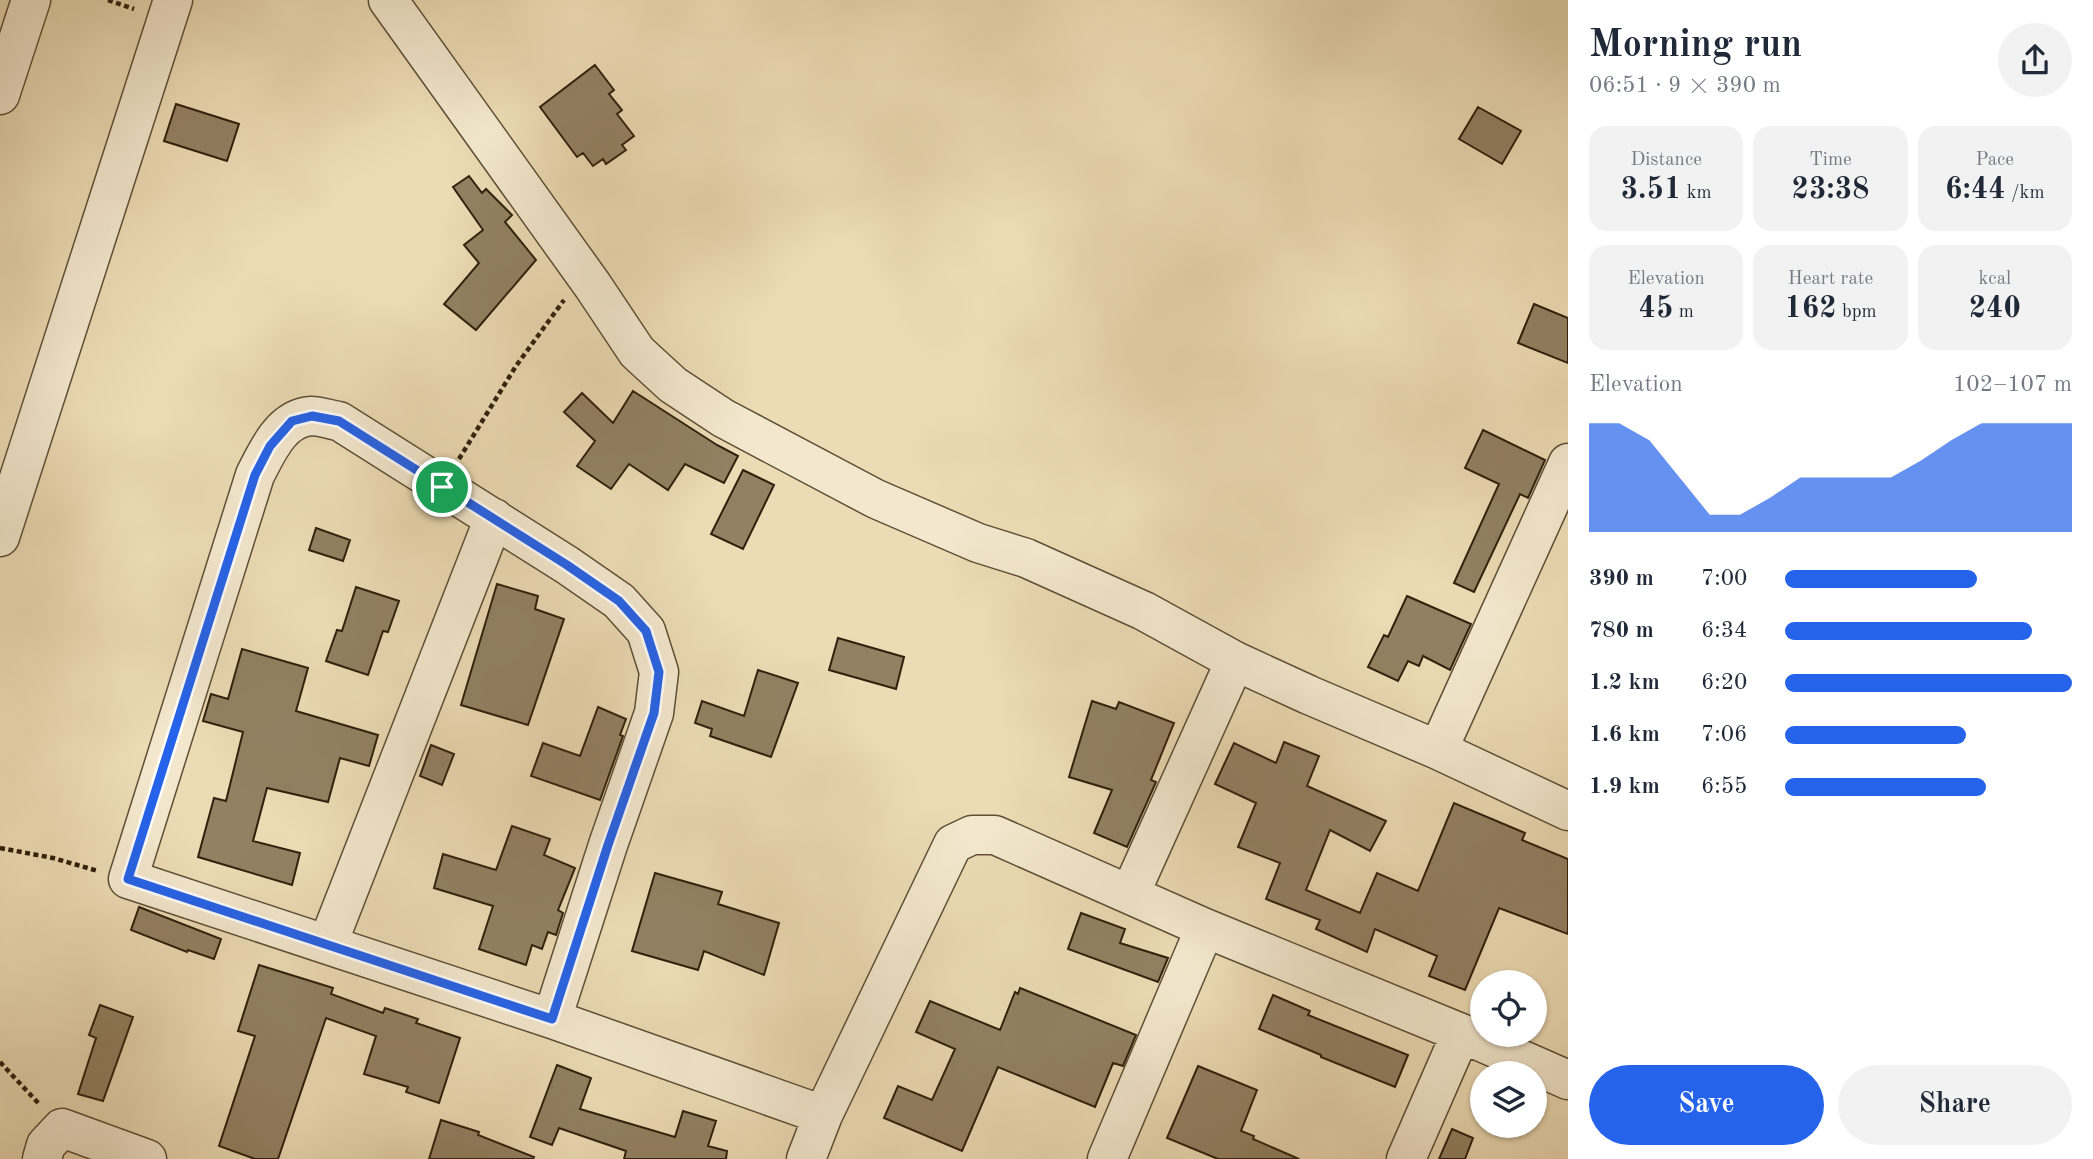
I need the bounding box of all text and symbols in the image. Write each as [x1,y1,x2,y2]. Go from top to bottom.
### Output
button: share [1998,23,2072,97]
text: Morning run [1589,27,1802,65]
text: 06:51 · 9 × 390 m [1589,74,1781,97]
text: Distance [1630,151,1702,170]
text: Time [1809,151,1852,170]
text: Pace [1976,151,2014,170]
text: 3.51 [1621,175,1681,205]
text: 23:38 [1791,175,1869,205]
text: 6:44 [1945,175,2006,205]
text: km [1681,184,1712,203]
text: /km [2006,184,2045,203]
text: Elevation [1628,270,1705,289]
text: Heart rate [1788,270,1873,289]
text: kcal [1978,270,2011,289]
text: 45 [1639,294,1673,324]
text: 162 [1784,294,1837,324]
text: 240 [1969,294,2021,324]
text: m [1673,303,1694,322]
text: bpm [1837,303,1877,322]
text: Elevation [1589,373,1683,396]
text: 102–107 m [1953,373,2072,396]
pin [412,457,472,517]
icon: arrive [423,468,461,506]
text: 390 m [1589,567,1654,590]
text: 7:00 [1701,567,1747,590]
text: 780 m [1589,619,1654,642]
text: 6:34 [1701,619,1747,642]
text: 1.2 km [1589,671,1660,694]
text: 6:20 [1701,671,1747,694]
text: 1.6 km [1589,723,1660,746]
text: 7:06 [1701,723,1747,746]
text: 1.9 km [1589,775,1660,798]
text: 6:55 [1701,775,1747,798]
map controls [1470,970,1547,1138]
button: locate [1470,970,1547,1047]
button: layers [1470,1061,1547,1138]
button: Save [1589,1065,1824,1145]
button: Share [1838,1065,2072,1145]

